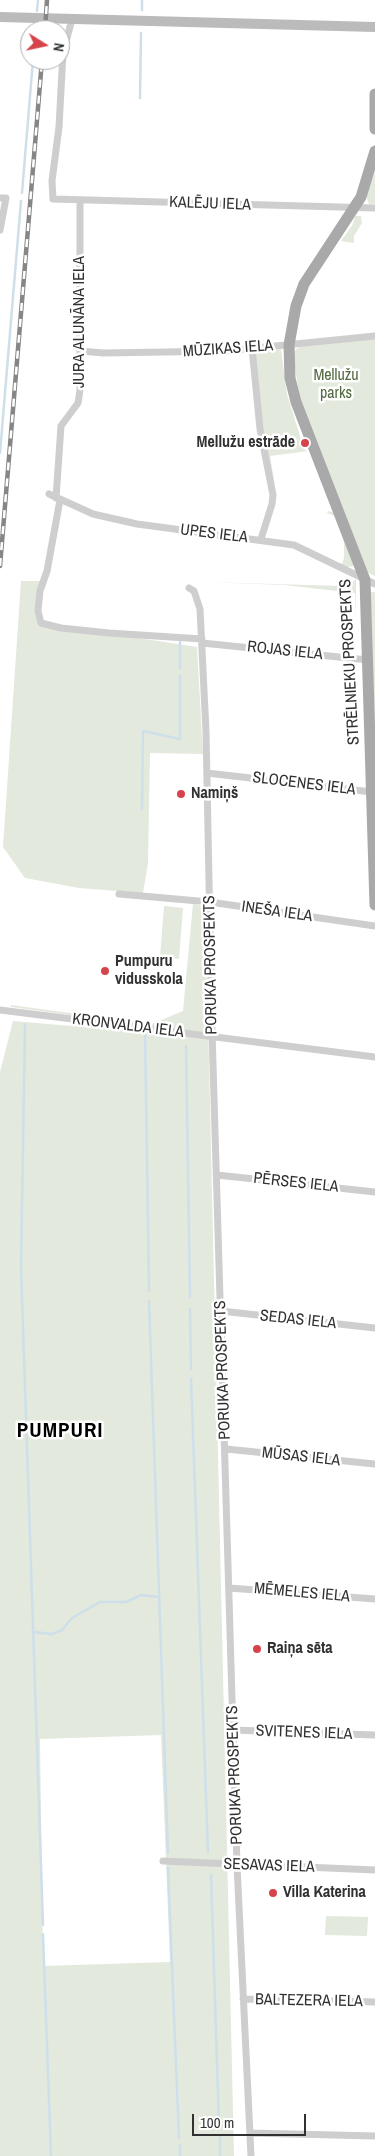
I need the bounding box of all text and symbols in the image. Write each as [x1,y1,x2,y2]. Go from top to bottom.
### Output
north arrow [20,20,70,70]
text: N [49,42,68,53]
street label: KALĒJU IELA [169,193,251,215]
street label: JURA ALUNĀNA IELA [70,256,90,388]
street label: MŪZIKAS IELA [182,336,274,362]
park label: Mellužu parks [313,366,359,404]
place label: Mellužu estrāde [197,433,295,453]
marker: Mellužu estrāde [299,437,311,449]
street label: UPES IELA [179,520,249,548]
street label: STRĒLNIEKU PROSPEKTS [336,578,364,746]
street label: ROJAS IELA [246,637,324,665]
street label: SLOCENES IELA [251,768,357,800]
place label: Namiņš [191,784,238,804]
marker: Namiņš [175,788,187,800]
street label: PORUKA PROSPEKTS [200,895,222,1035]
street label: INEŠA IELA [240,898,314,926]
place label: Pumpuru vidusskola [115,952,183,990]
marker: Pumpuru vidusskola [99,965,111,977]
street label: KRONVALDA IELA [71,1010,185,1042]
street label: PĒRSES IELA [253,1169,339,1197]
street label: PORUKA PROSPEKTS [211,1300,235,1440]
street label: SEDAS IELA [259,1306,337,1334]
district label: PUMPURI [16,1418,104,1444]
street label: MŪSAS IELA [261,1443,341,1471]
street label: MĒMELES IELA [253,1579,351,1607]
place label: Raiņa sēta [267,1639,333,1659]
marker: Raiņa sēta [251,1643,263,1655]
street label: PORUKA PROSPEKTS [223,1705,247,1845]
street label: SVITENES IELA [255,1722,353,1744]
street label: SESAVAS IELA [223,1855,315,1877]
place label: Villa Katerina [283,1883,366,1903]
marker: Villa Katerina [267,1887,279,1899]
street label: BALTEZERA IELA [255,1990,363,2012]
scale bar [195,2104,309,2136]
text: 100 m [200,2112,234,2133]

